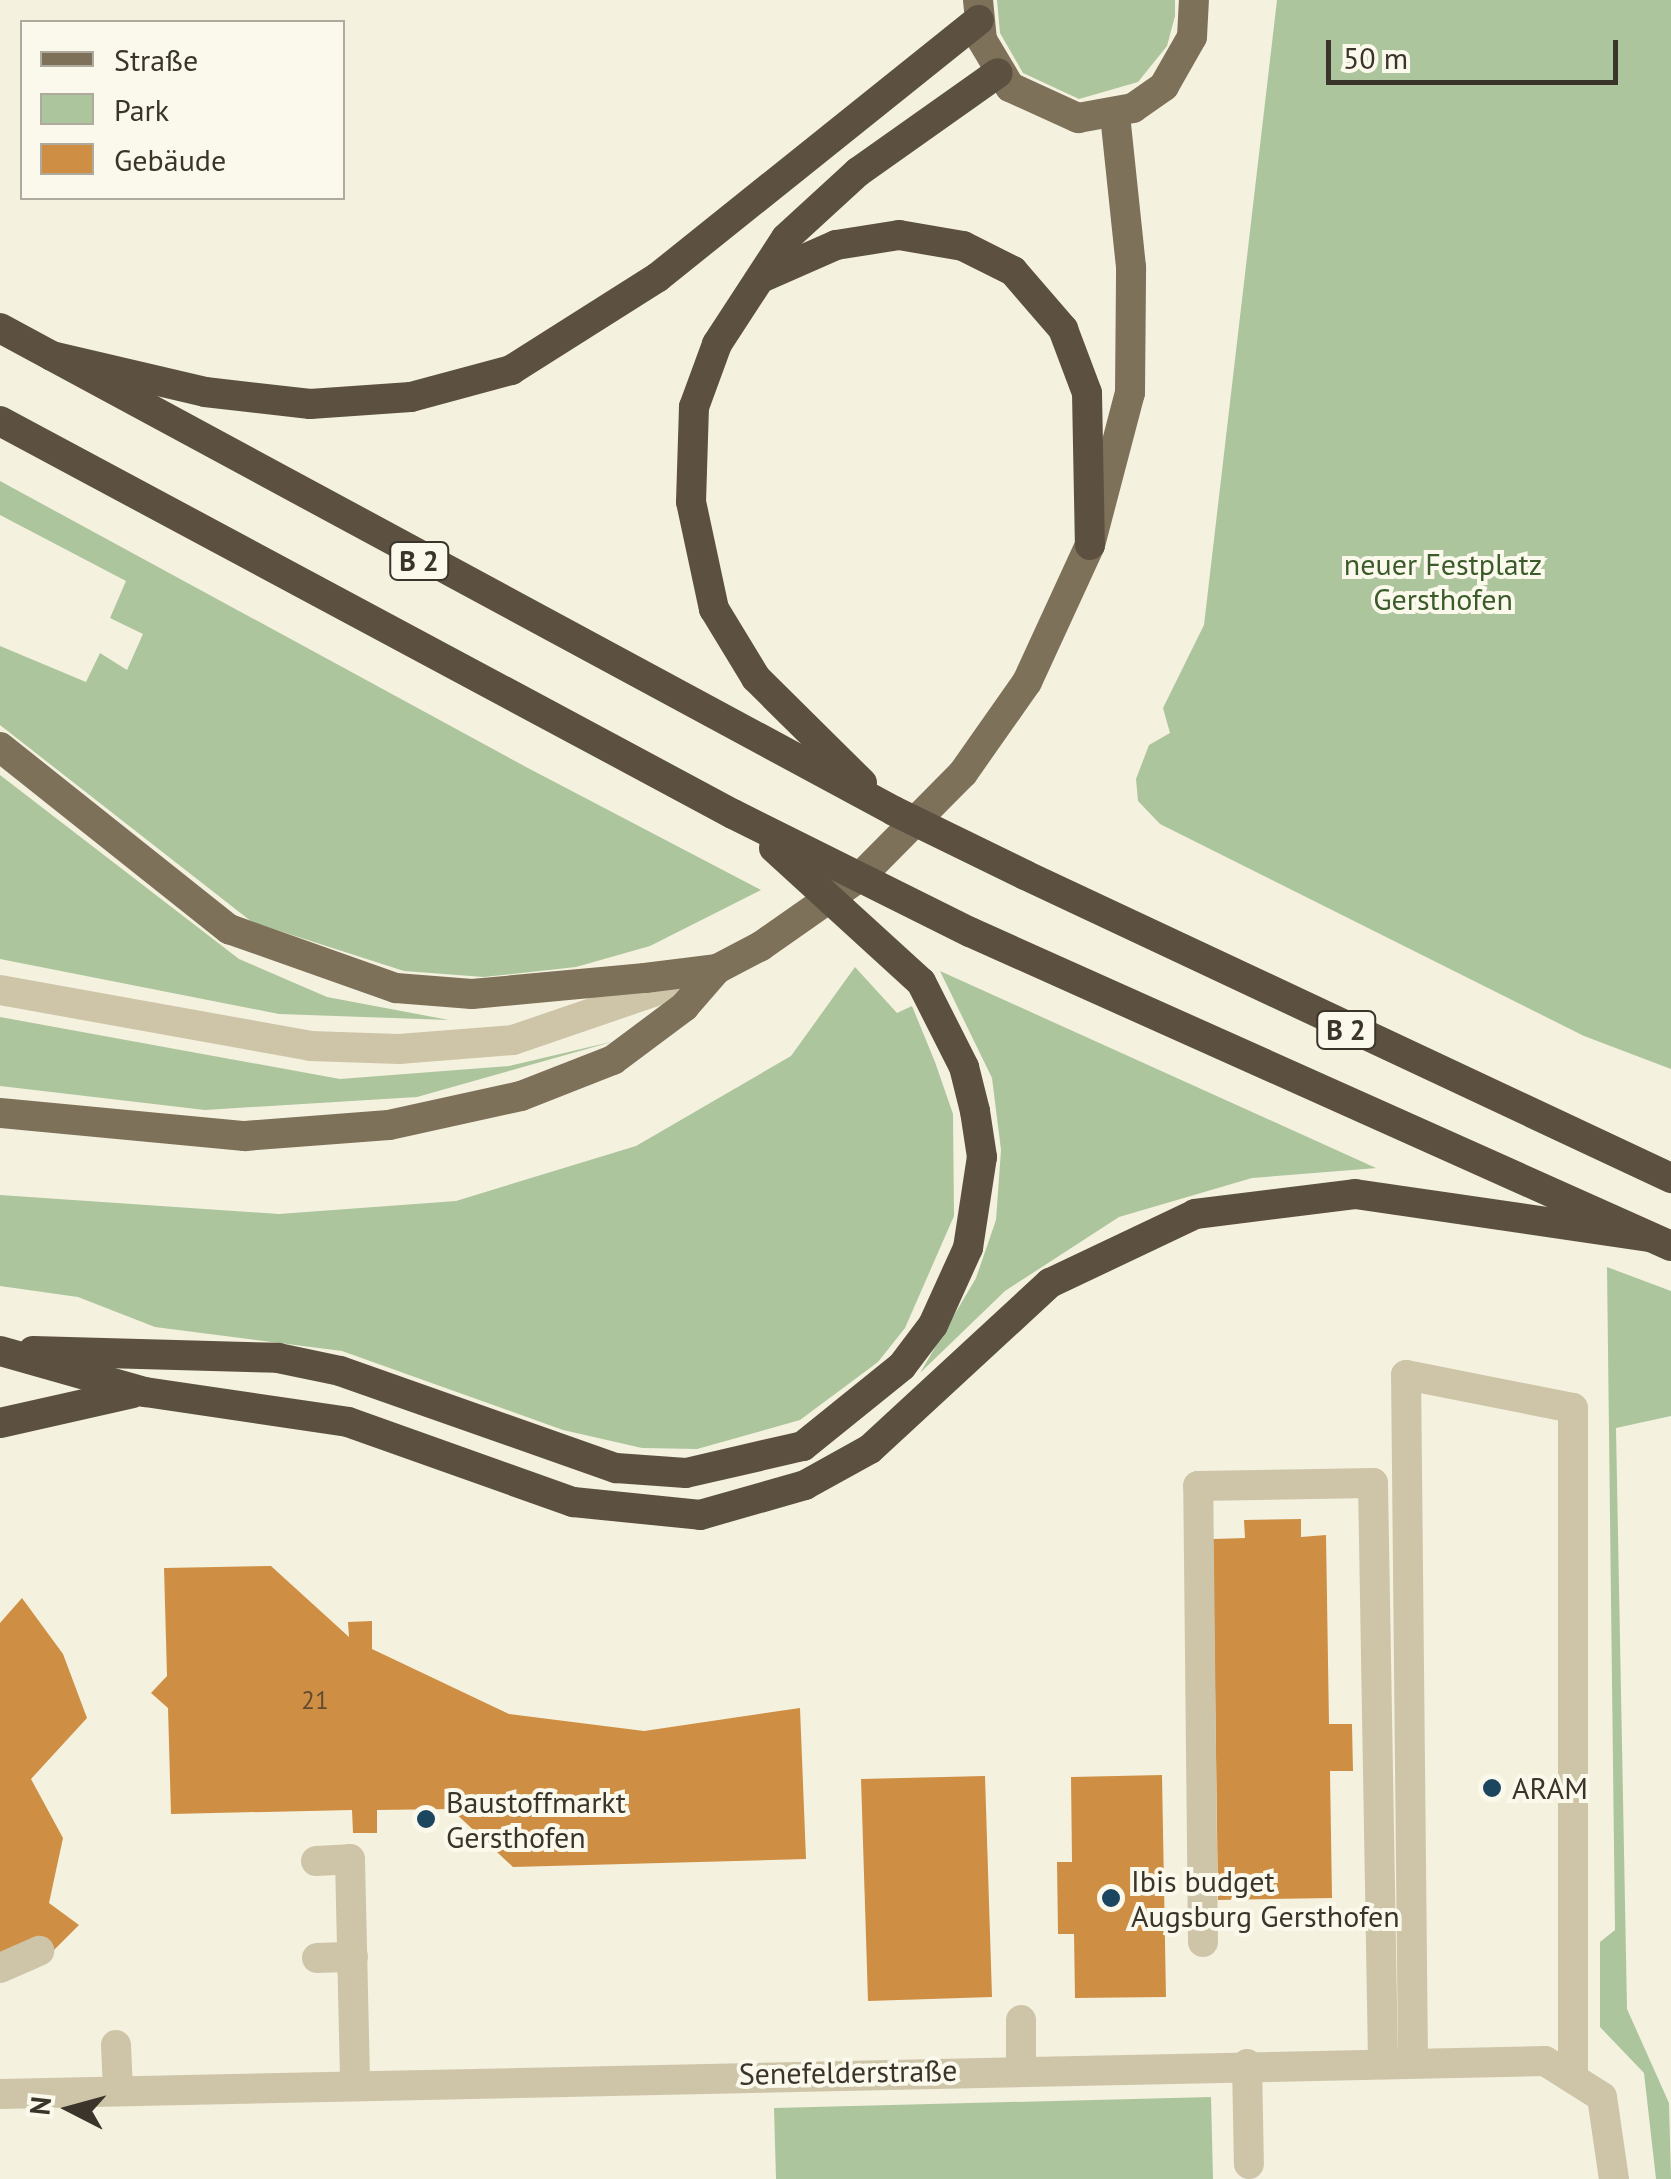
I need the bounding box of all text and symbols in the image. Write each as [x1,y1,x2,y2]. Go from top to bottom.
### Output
legend [20,20,345,200]
scale bar [1331,20,1624,82]
text: 50 m [1343,38,1408,77]
text: Straße [114,40,198,79]
text: Park [114,90,169,129]
text: Gebäude [114,140,226,179]
road number: B 2 [389,538,449,584]
park label: neuer Festplatz Gersthofen [1344,546,1542,616]
road number: B 2 [1316,1007,1376,1053]
house number: 21 [301,1685,329,1715]
place label: ARAM [1512,1770,1588,1806]
marker: ARAM [1481,1777,1503,1799]
place label: Baustoffmarkt Gersthofen [446,1784,626,1854]
marker: Baustoffmarkt Gersthofen [415,1808,437,1830]
place label: Ibis budget Augsburg Gersthofen [1131,1863,1400,1934]
marker: Ibis budget Augsburg Gersthofen [1100,1887,1122,1909]
street label: Senefelderstraße [738,2052,958,2092]
north arrow [20,2059,120,2159]
text: N [20,2095,59,2117]

